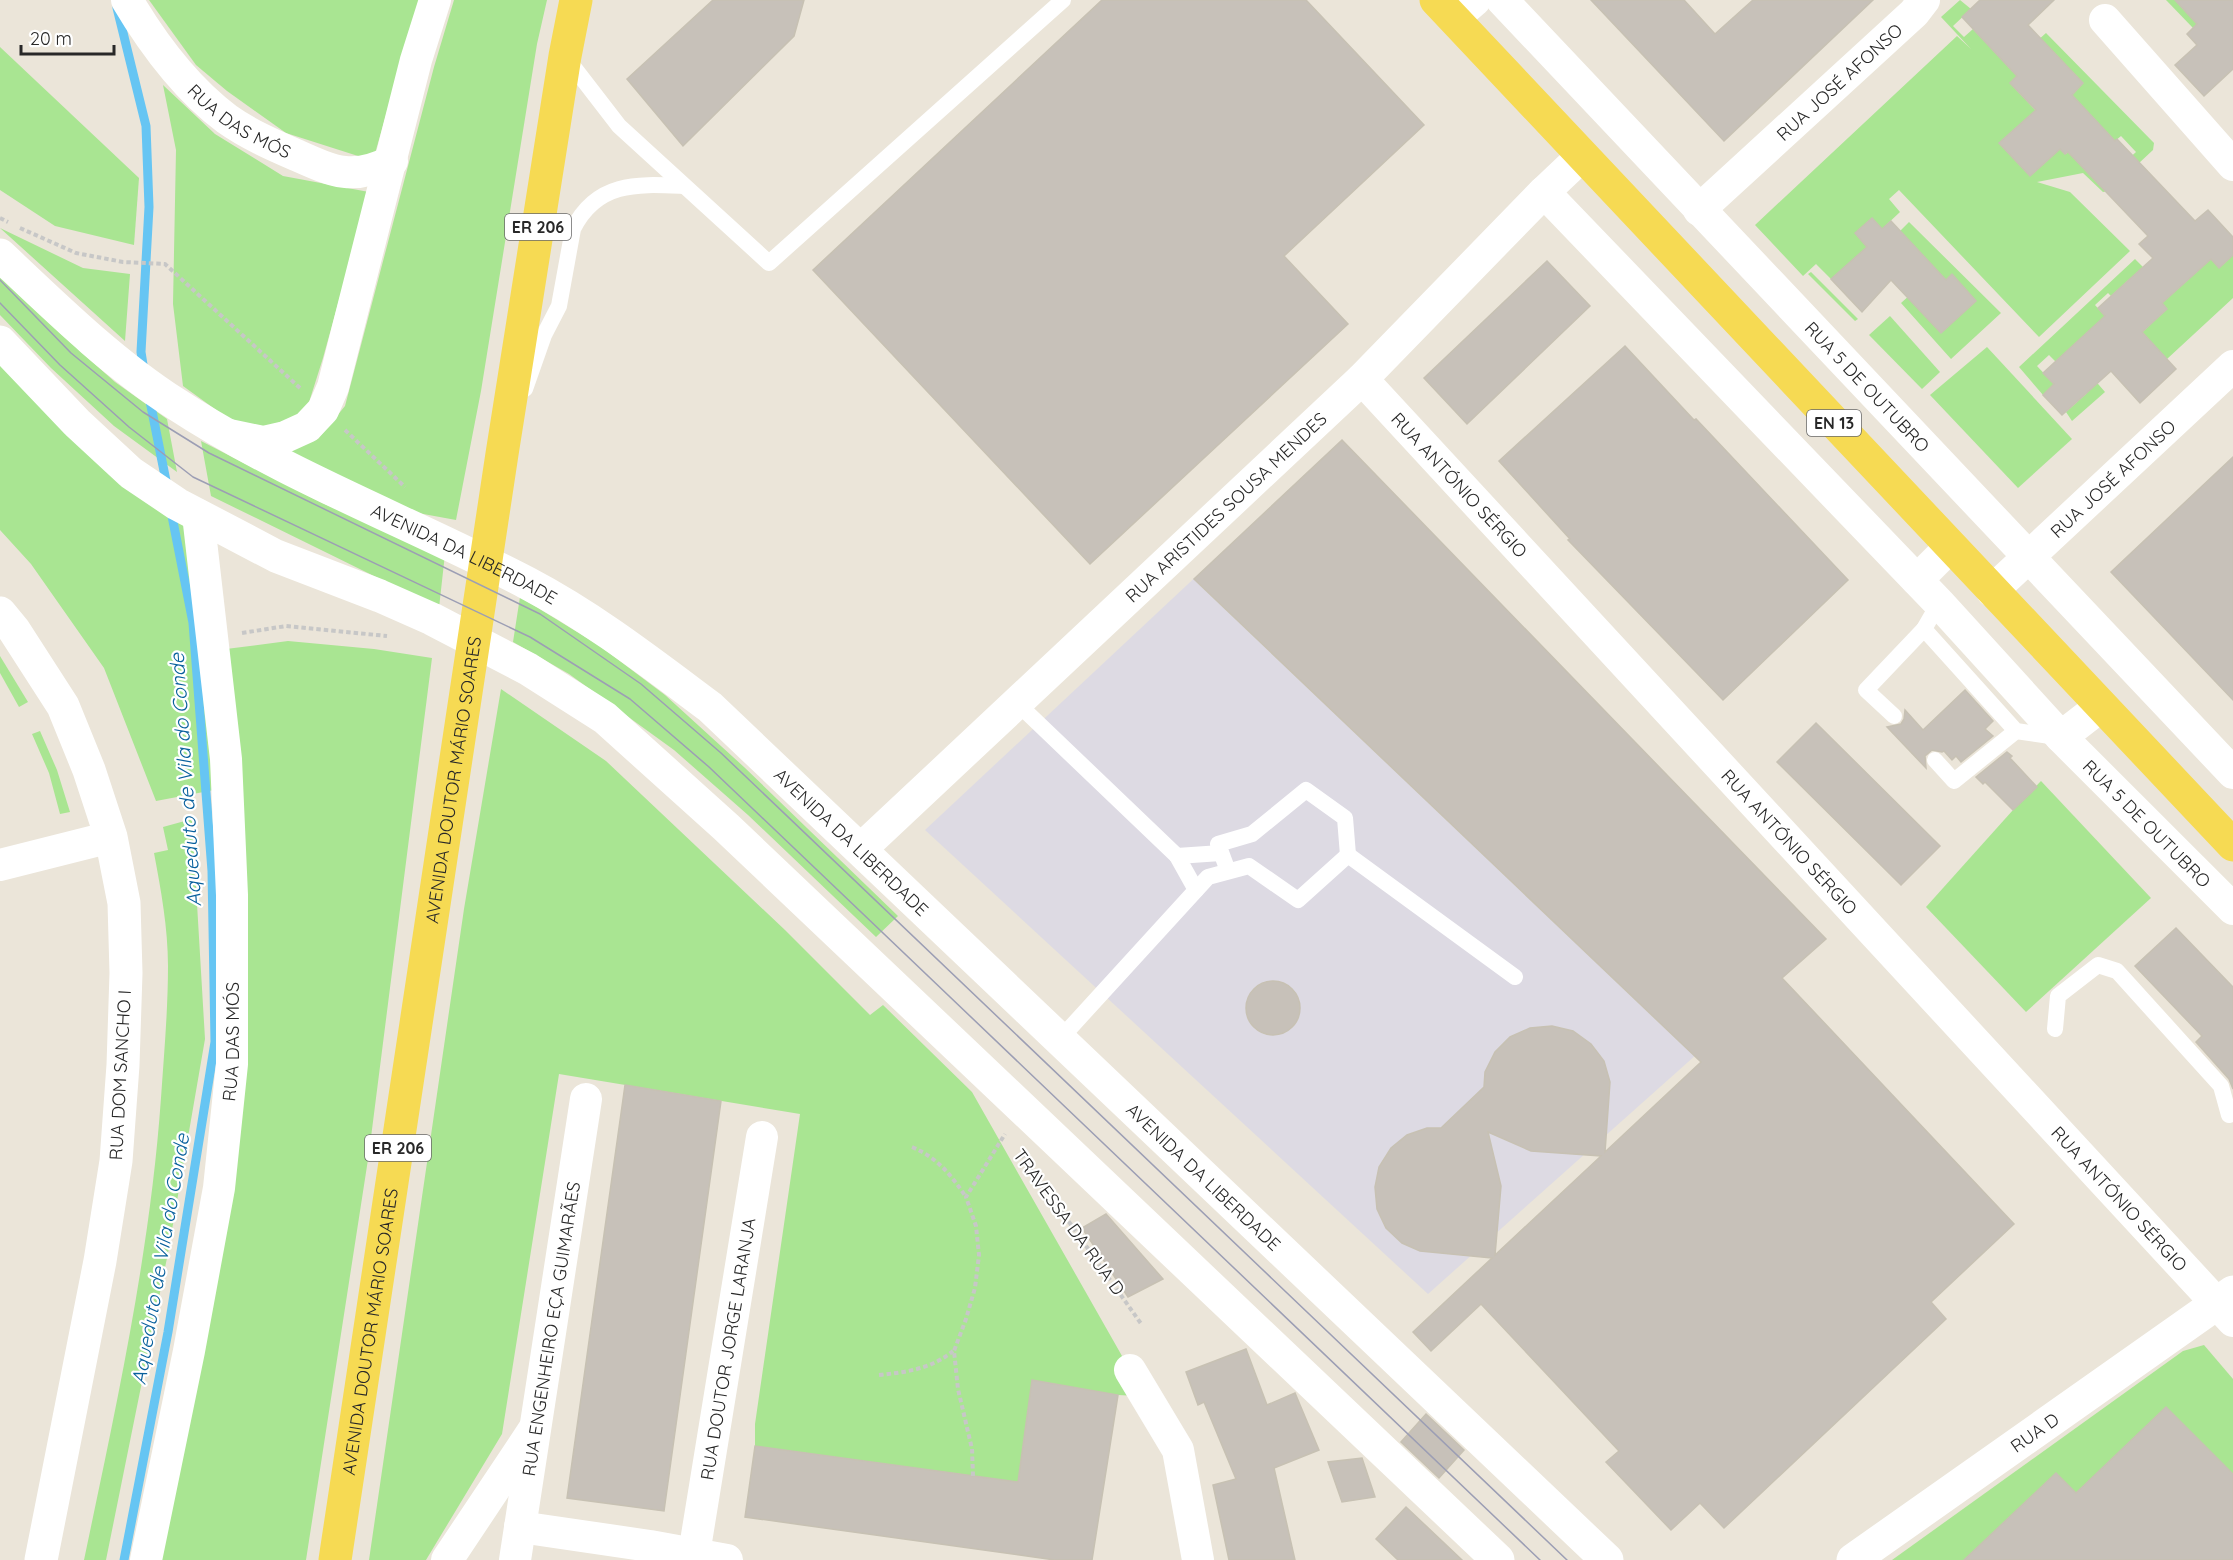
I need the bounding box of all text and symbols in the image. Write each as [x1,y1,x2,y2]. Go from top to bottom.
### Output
scale bar [21,18,114,56]
street label: RUA JOSÉ AFONSO [1771,18,1907,145]
text: 20 m [30,27,72,50]
street label: RUA DAS MÓS [183,79,295,163]
road number: ER 206 [505,214,571,240]
street label: RUA 5 DE OUTUBRO [1800,316,1935,457]
street label: RUA ARISTIDES SOUSA MENDES [1120,407,1331,607]
street label: RUA ANTÓNIO SÉRGIO [1387,407,1533,562]
road number: EN 13 [1807,410,1861,436]
street label: RUA JOSÉ AFONSO [2045,414,2180,542]
street label: AVENIDA DA LIBERDADE [368,498,562,609]
street label: AVENIDA DOUTOR MÁRIO SOARES [420,635,486,925]
water label: Aqueduto de Vila do Conde [164,652,206,908]
street label: RUA 5 DE OUTUBRO [2078,754,2216,892]
street label: AVENIDA DA LIBERDADE [770,763,934,920]
street label: RUA ANTÓNIO SÉRGIO [1717,764,1863,919]
street label: RUA DAS MÓS [217,982,244,1103]
street label: RUA DOM SANCHO I [104,989,136,1161]
street label: AVENIDA DA LIBERDADE [1122,1098,1286,1255]
street label: RUA ANTÓNIO SÉRGIO [2047,1121,2193,1276]
water label: Aqueduto de Vila do Conde [126,1131,195,1386]
road number: ER 206 [365,1135,431,1161]
street label: TRAVESSA DA RUA D [1008,1144,1130,1300]
street label: RUA ENGENHEIRO EÇA GUIMARÃES [517,1180,585,1478]
street label: AVENIDA DOUTOR MÁRIO SOARES [336,1187,403,1477]
street label: RUA DOUTOR JORGE LARANJA [695,1216,760,1482]
street label: RUA D [2006,1407,2063,1457]

